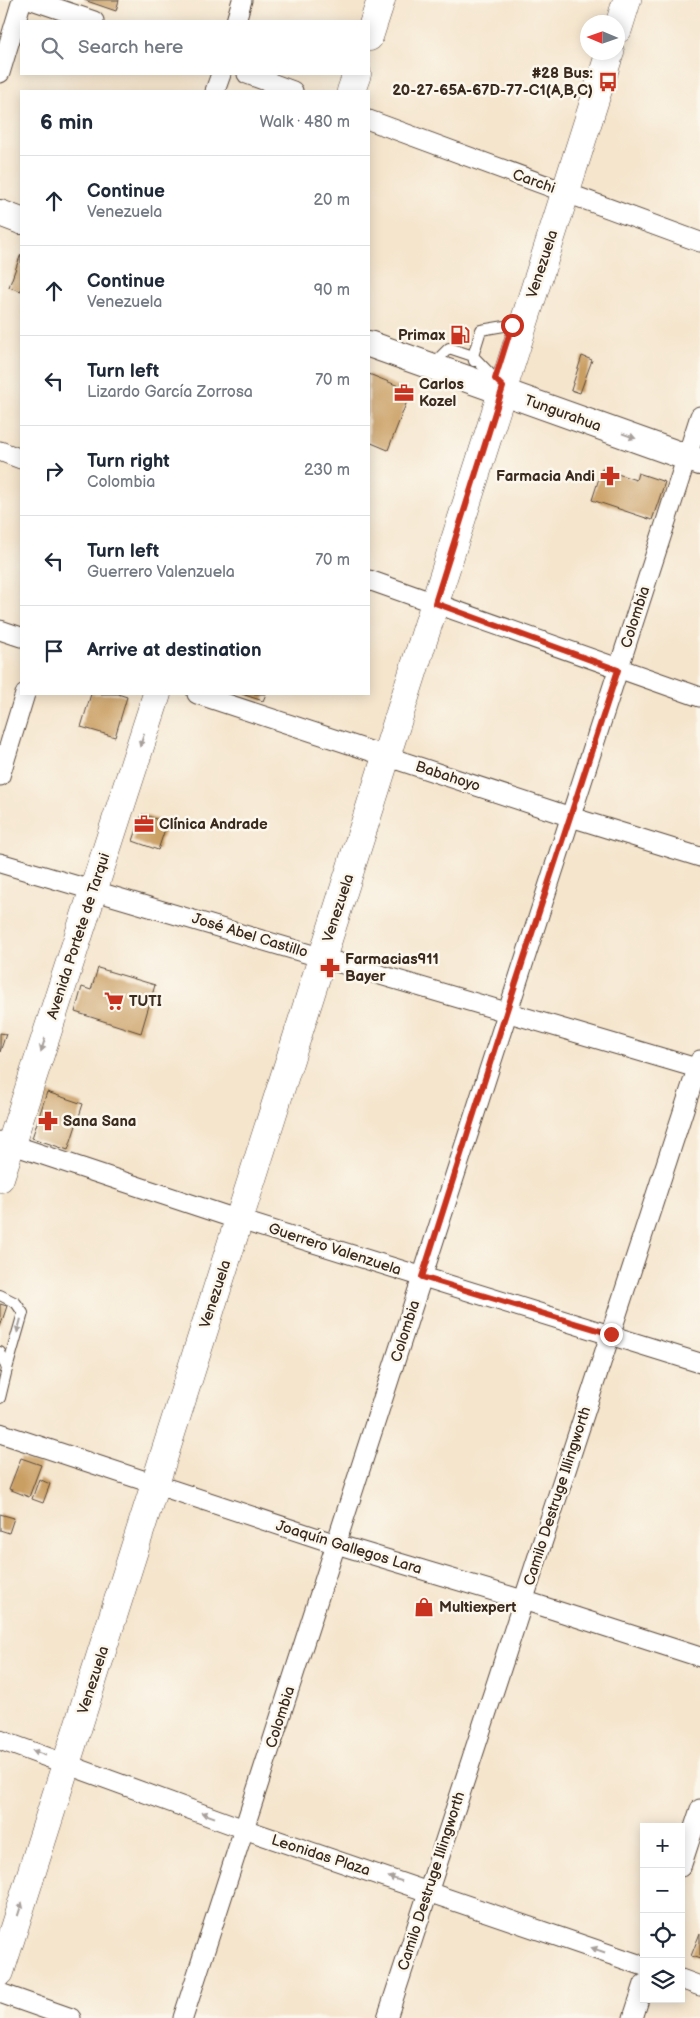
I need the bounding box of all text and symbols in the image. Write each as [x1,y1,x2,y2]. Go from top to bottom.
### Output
north arrow [580,15,625,60]
search box [20,20,370,75]
icon: search [38,34,66,62]
text: Search here [78,36,183,59]
place label: #28 Bus: 20-27-65A-67D-77-C1(A,B,C) [392,64,593,100]
bus stop icon: #28 Bus: 20-27-65A-67D-77-C1(A,B,C) [597,71,619,93]
text: 6 min [40,110,93,135]
text: Walk · 480 m [259,113,350,132]
street label: Carchi [510,165,558,198]
text: Continue [87,180,165,203]
icon: ahead [40,187,68,215]
text: 20 m [314,191,350,210]
text: Venezuela [87,203,162,222]
street label: Venezuela [523,228,562,301]
text: Continue [87,270,165,293]
icon: ahead [40,277,68,305]
text: 90 m [314,281,350,300]
text: Venezuela [87,293,162,312]
route start [501,314,524,337]
fuel station icon: Primax [449,324,471,346]
place label: Primax [398,326,445,345]
text: Turn left [87,360,159,383]
icon: left [40,367,68,395]
text: 70 m [315,371,350,390]
place label: Carlos Kozel [419,375,464,411]
office icon: Carlos Kozel [393,382,415,404]
text: Lizardo García Zorrosa [87,383,253,402]
street label: Tungurahua [522,391,604,436]
one-way arrow [622,432,637,440]
text: Turn right [87,450,170,473]
icon: right [40,457,68,485]
text: 230 m [304,461,350,480]
pharmacy icon: Farmacia Andi [599,465,621,487]
place label: Farmacia Andi [496,467,595,486]
text: Colombia [87,473,155,492]
text: Turn left [87,540,159,563]
icon: left [40,547,68,575]
text: 70 m [315,551,350,570]
text: Guerrero Valenzuela [87,563,235,582]
street label: Colombia [617,584,654,650]
icon: arrive [40,637,68,665]
text: Arrive at destination [87,639,262,662]
one-way arrow [137,733,145,748]
street label: Babahoyo [413,757,483,796]
office icon: Clínica Andrade [133,813,155,835]
place label: Clínica Andrade [159,815,268,834]
street label: Avenida Portete de Tarqui [43,851,114,1022]
street label: Venezuela [319,872,358,945]
street label: José Abel Castillo [190,909,310,962]
place label: Farmacias911 Bayer [345,950,439,986]
pharmacy icon: Farmacias911 Bayer [319,957,341,979]
supermarket icon: TUTI [103,990,125,1012]
place label: TUTI [129,992,162,1011]
one-way arrow [39,1037,47,1052]
pharmacy icon: Sana Sana [37,1110,59,1132]
place label: Sana Sana [63,1112,136,1131]
street label: Guerrero Valenzuela [266,1219,404,1280]
street label: Venezuela [196,1258,235,1331]
street label: Colombia [387,1298,424,1364]
one-way arrow [15,1319,23,1334]
route end [600,1323,623,1346]
street label: Camilo Destruge Illingworth [520,1404,595,1588]
street label: Joaquín Gallegos Lara [273,1516,424,1579]
shop icon: Multiexpert [413,1596,435,1618]
place label: Multiexpert [439,1598,516,1617]
street label: Venezuela [74,1644,113,1717]
street label: Colombia [262,1684,299,1750]
one-way arrow [31,1749,46,1756]
street label: Camilo Destruge Illingworth [394,1789,469,1973]
one-way arrow [200,1811,215,1818]
map controls [640,1823,685,2003]
button: + [640,1823,685,1868]
street label: Leonidas Plaza [269,1831,373,1880]
button: − [640,1868,685,1913]
one-way arrow [387,1875,402,1882]
one-way arrow [16,1901,24,1916]
button: locate [640,1913,685,1958]
one-way arrow [590,1946,605,1953]
button: layers [640,1958,685,2003]

